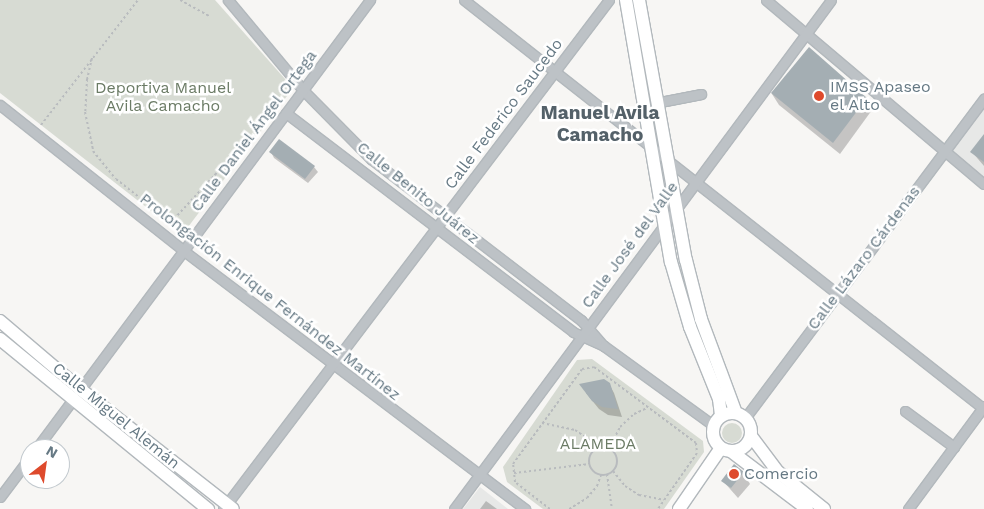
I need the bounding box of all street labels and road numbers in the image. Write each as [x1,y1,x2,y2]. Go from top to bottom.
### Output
street label: Calle Federico Saucedo [441,35,567,193]
street label: Calle Daniel Ángel Ortega [186,46,322,216]
street label: Calle Benito Juárez [353,138,483,248]
street label: Calle José del Valle [577,177,683,313]
street label: Calle Lázaro Cárdenas [804,182,924,334]
street label: Prolongación Enrique Fernández Martínez [136,189,404,405]
street label: Calle Miguel Alemán [48,358,184,474]

